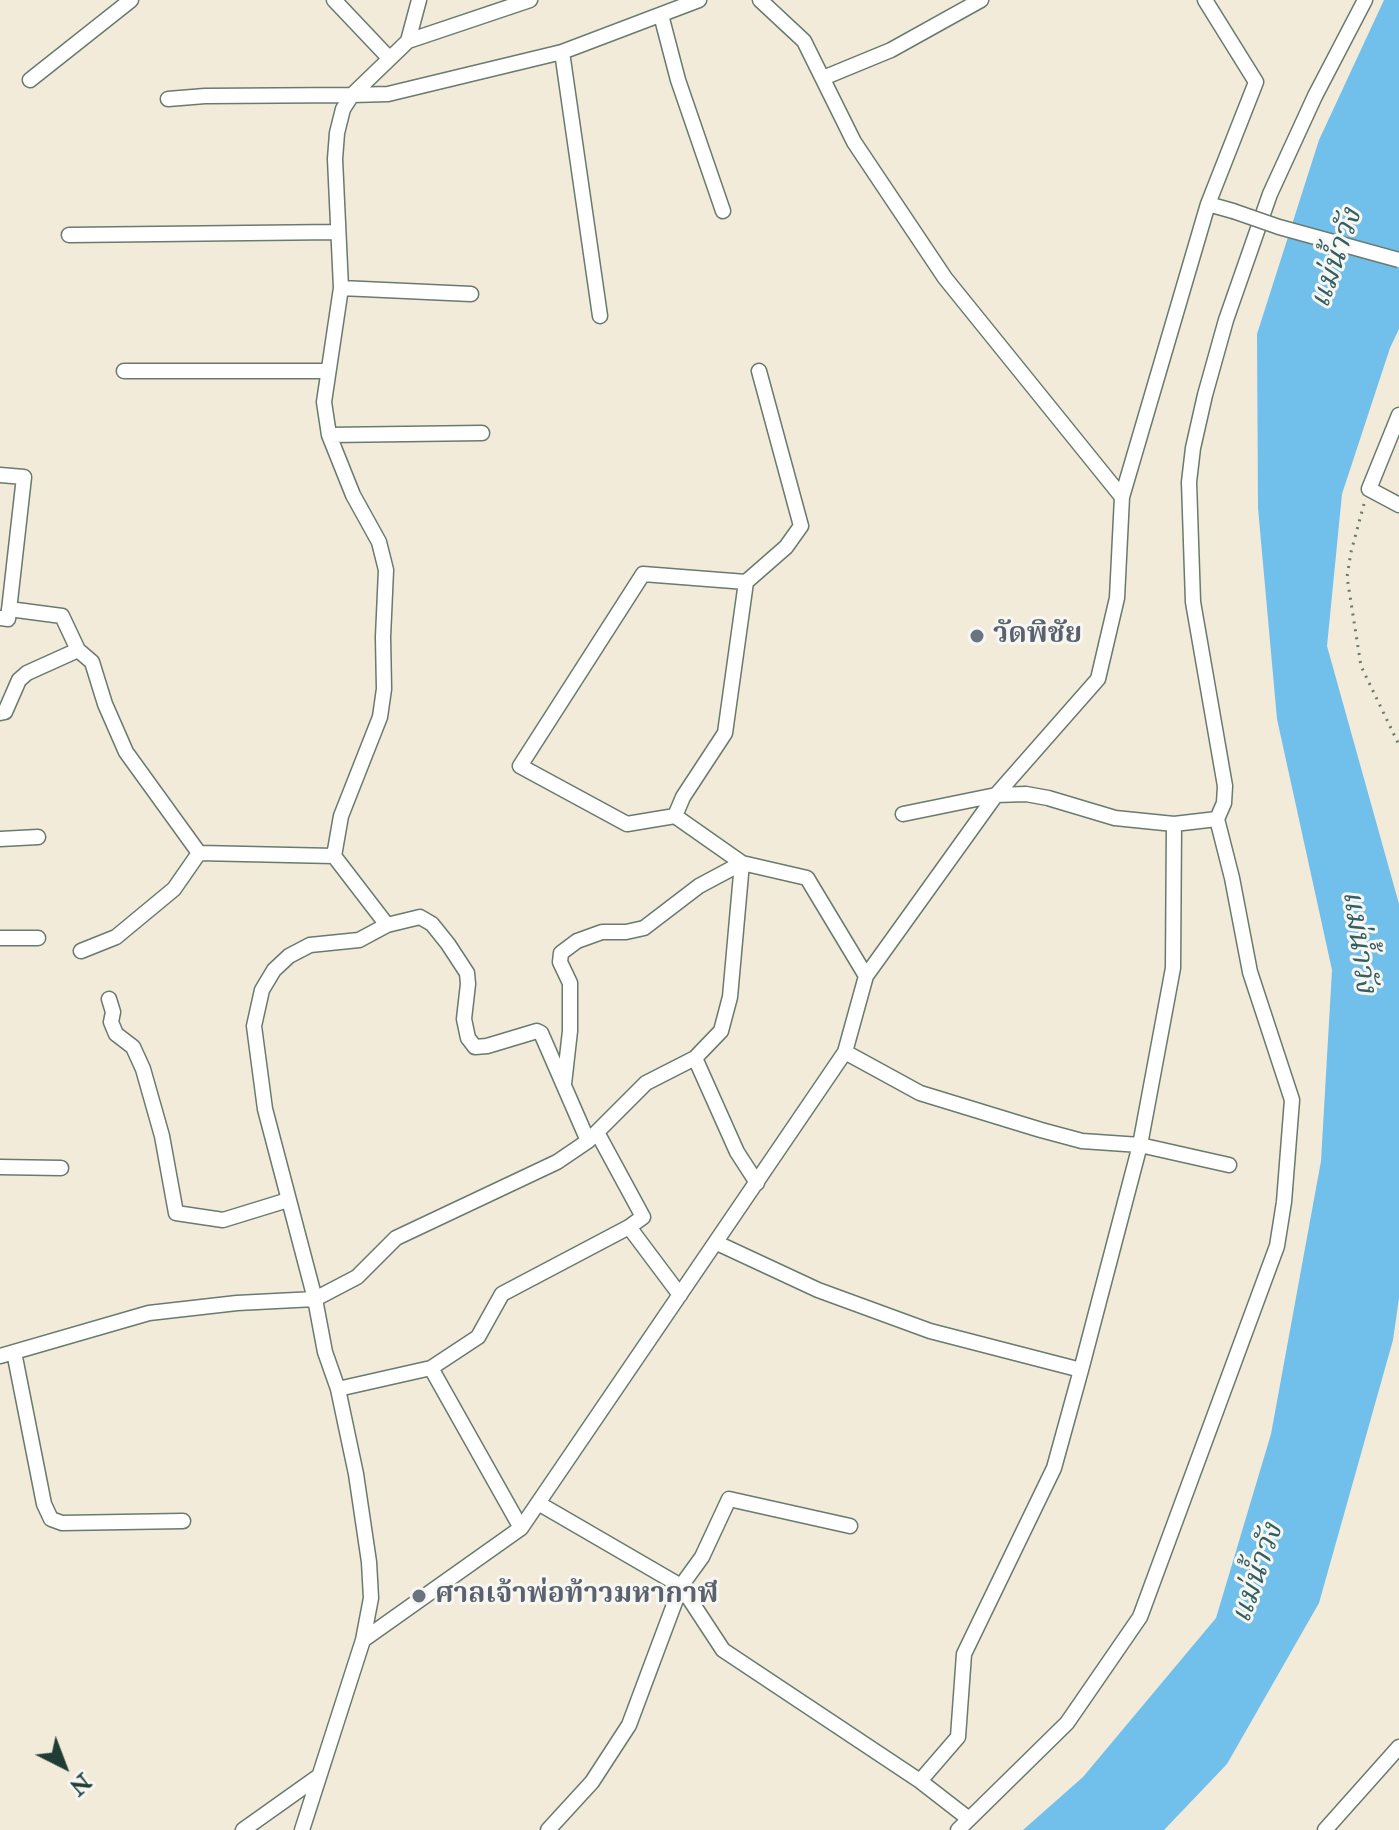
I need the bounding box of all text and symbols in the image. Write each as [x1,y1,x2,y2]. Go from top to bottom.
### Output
water label: แม่น้ำวัง [1304,204,1372,314]
place label: วัดพิชัย [993,619,1082,653]
marker: วัดพิชัย [968,627,986,645]
water label: แม่น้ำวัง [1332,888,1382,996]
water label: แม่น้ำวัง [1225,1519,1293,1629]
place label: ศาลเจ้าพ่อท้าวมหากาฬ [435,1579,718,1613]
marker: ศาลเจ้าพ่อท้าวมหากาฬ [410,1587,428,1605]
north arrow [24,1726,104,1806]
text: N [63,1767,97,1801]

